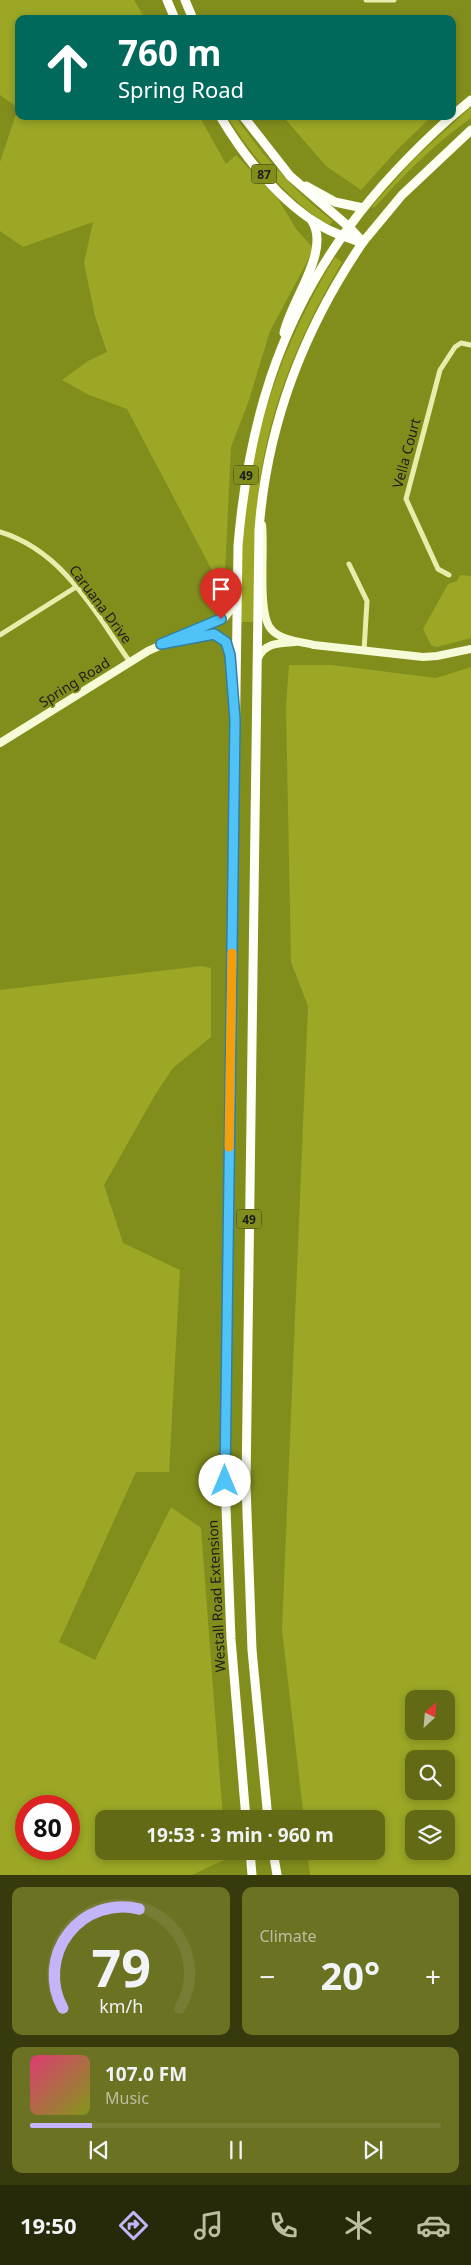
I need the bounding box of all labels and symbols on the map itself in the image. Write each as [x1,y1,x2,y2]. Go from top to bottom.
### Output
road number: 87 [252,164,276,183]
street label: Vella Court [388,416,424,490]
road number: 49 [234,466,258,484]
street label: Caruana Drive [65,561,137,647]
pin [200,568,242,619]
street label: Spring Road [35,653,113,711]
road number: 49 [236,1210,262,1228]
position arrow [198,1454,250,1506]
street label: Westall Road Extension [203,1519,229,1673]
north arrow [405,1690,455,1740]
speed limit sign: 80 [15,1795,80,1860]

